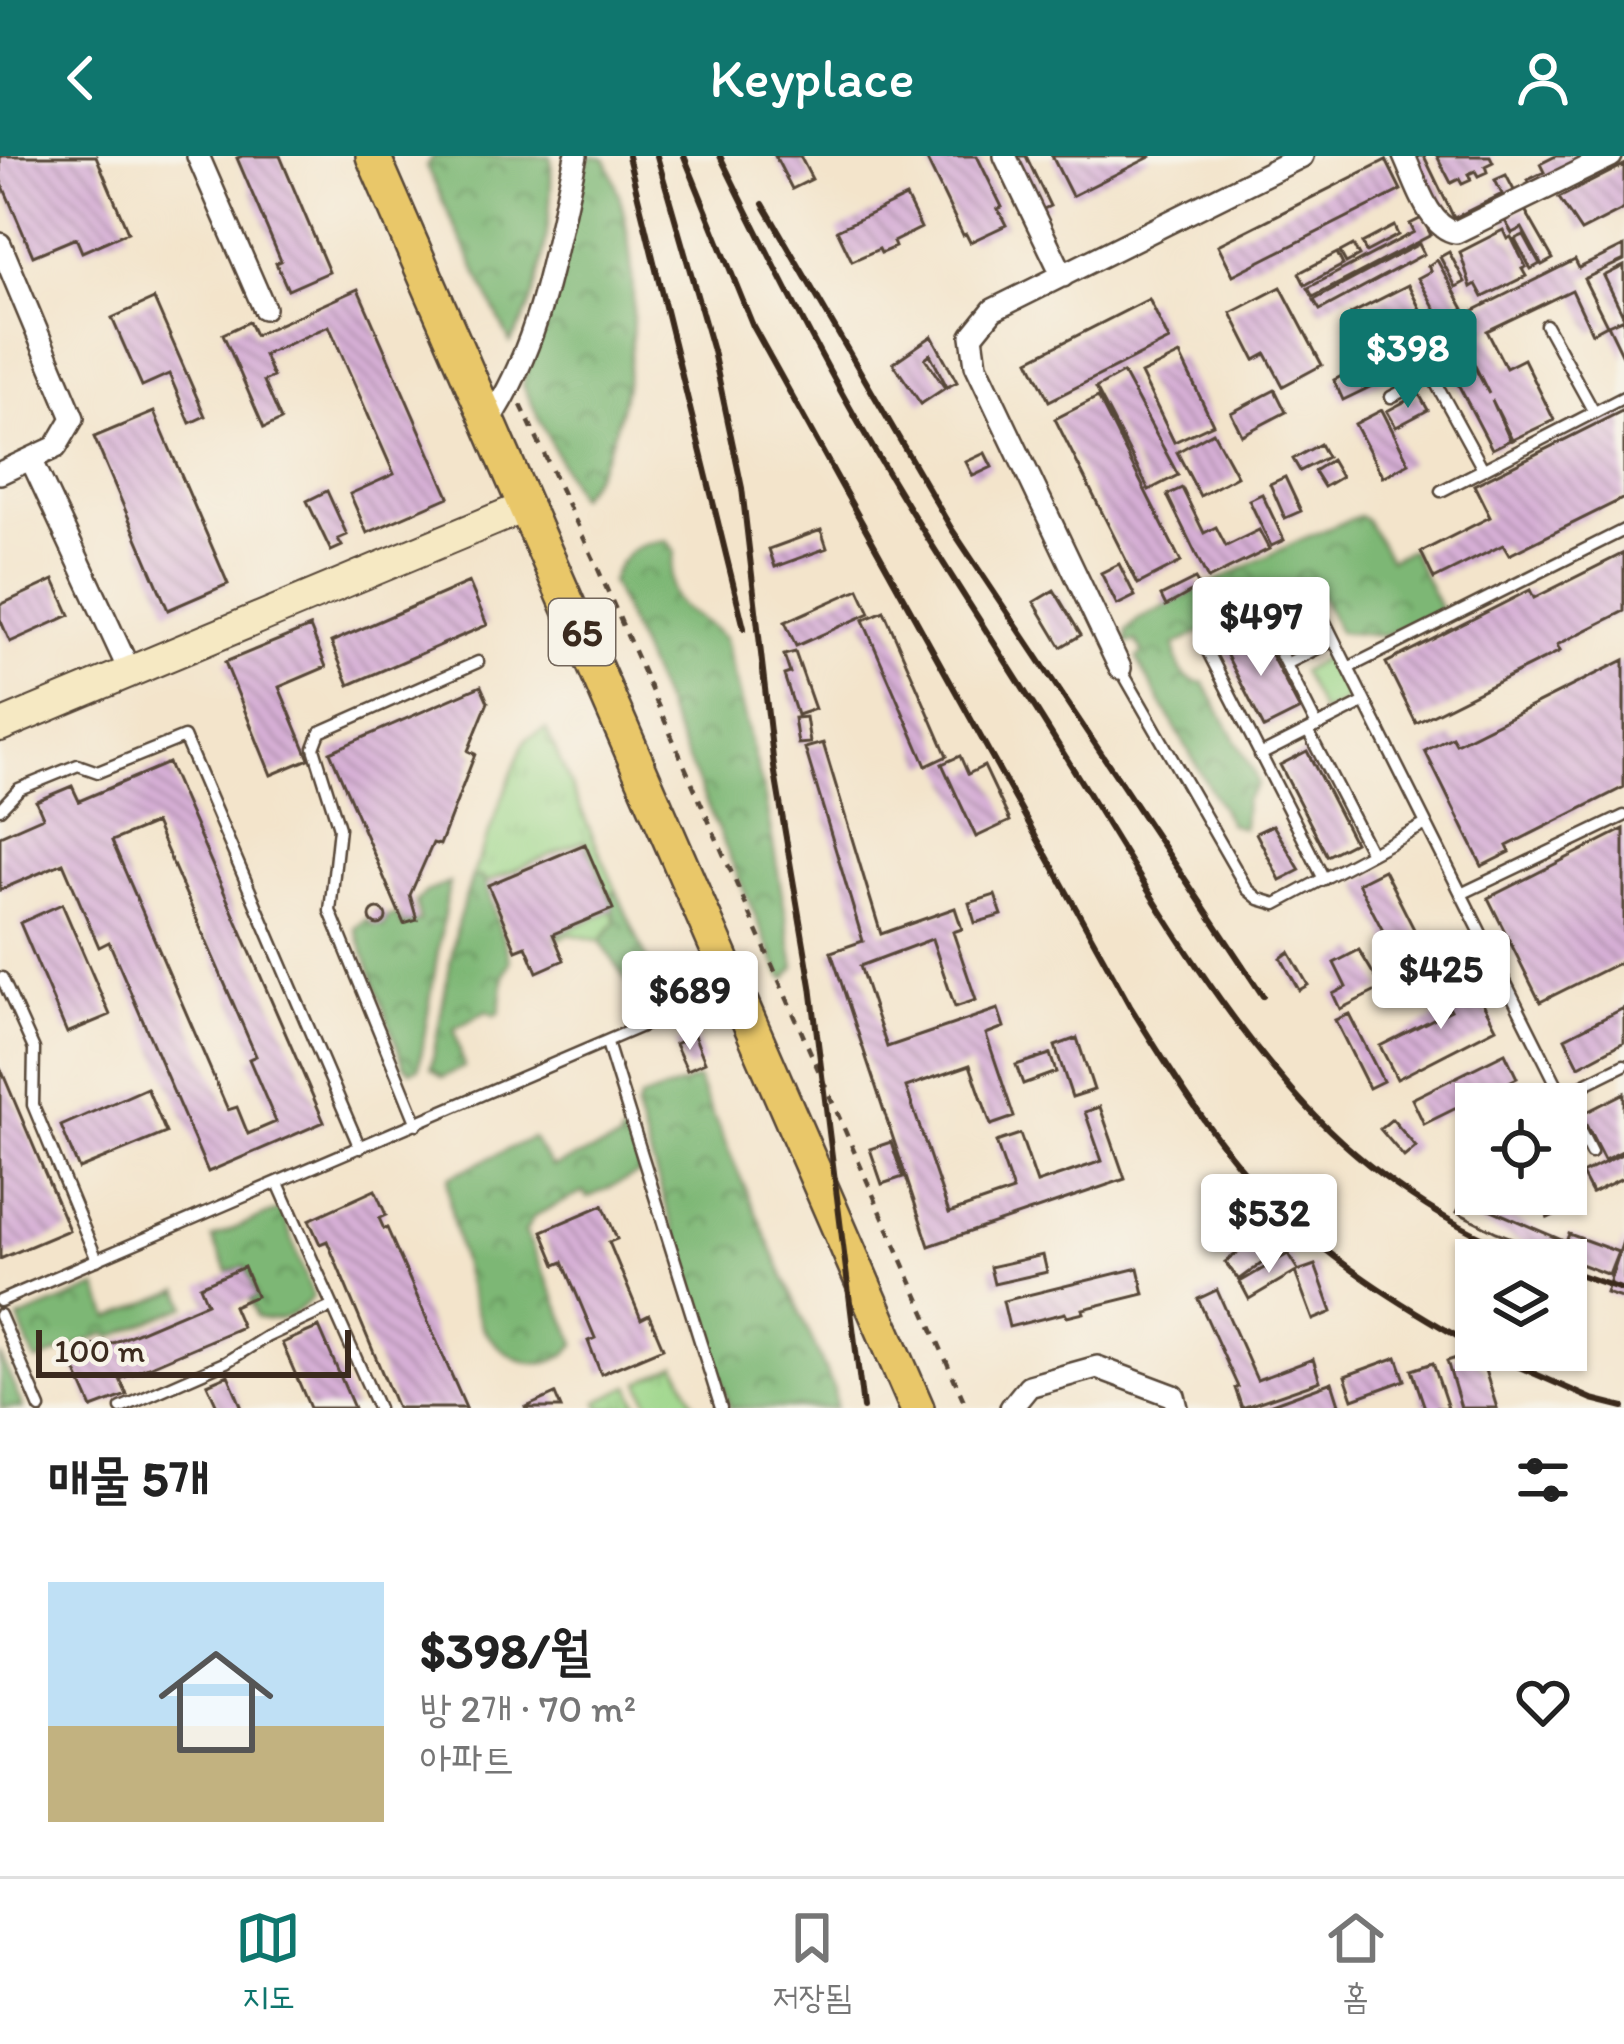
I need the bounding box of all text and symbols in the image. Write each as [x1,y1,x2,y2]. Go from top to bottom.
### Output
icon: back [48,45,114,111]
icon: person [1510,45,1576,111]
text: Keyplace [709,46,915,111]
pin: $398 [1337,309,1479,411]
text: $398 [1367,324,1449,371]
pin: $497 [1190,577,1332,679]
text: $497 [1220,592,1302,639]
road number: 65 [549,599,615,665]
pin: $425 [1370,930,1512,1032]
text: $425 [1399,945,1483,992]
pin: $689 [619,951,761,1053]
text: $689 [649,966,731,1013]
map controls [1455,1083,1587,1371]
button: locate [1455,1083,1587,1215]
pin: $532 [1198,1174,1340,1276]
text: $532 [1228,1189,1310,1236]
button: layers [1455,1239,1587,1371]
scale bar [36,1324,351,1377]
text: 100 m [54,1331,145,1370]
icon: filters [1510,1447,1576,1513]
text: 매물 5개 [48,1448,209,1509]
text: $398/월 [420,1620,591,1681]
icon: home [144,1630,288,1774]
icon: heart [1510,1669,1576,1735]
text: 방 2개 · 70 m² [420,1685,636,1732]
text: 아파트 [420,1735,514,1782]
tab: 지도 [235,1905,301,2019]
tab: 저장됨 [772,1905,852,2019]
tab: 홈 [1323,1905,1389,2019]

